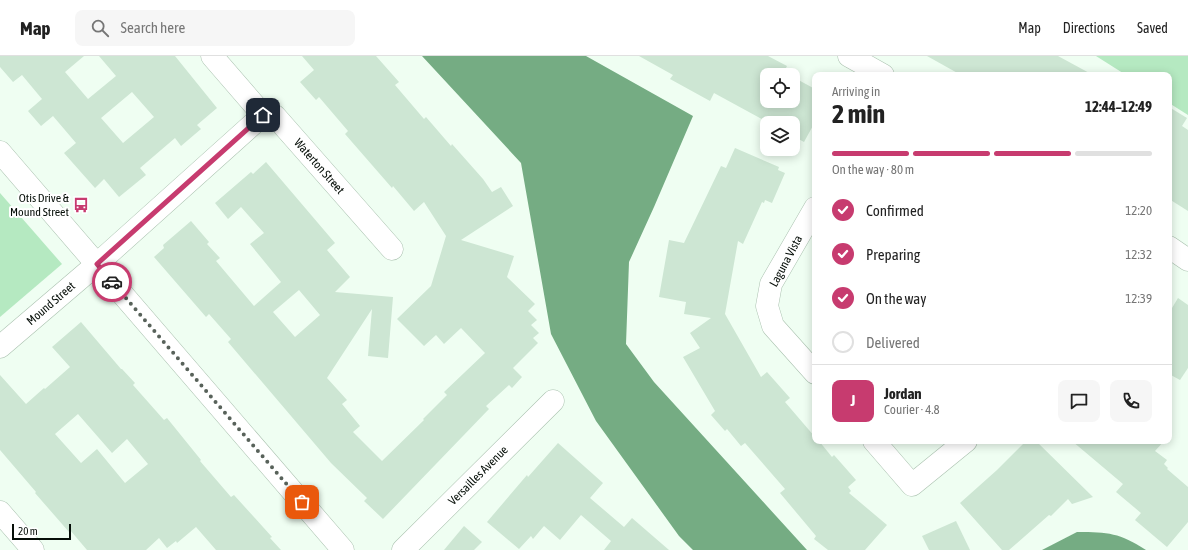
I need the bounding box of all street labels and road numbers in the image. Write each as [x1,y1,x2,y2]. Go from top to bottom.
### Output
street label: Waterton Street [291,136,348,197]
street label: Laguna Vista [767,233,805,289]
street label: Mound Street [24,279,78,328]
street label: Versailles Avenue [446,443,511,508]

